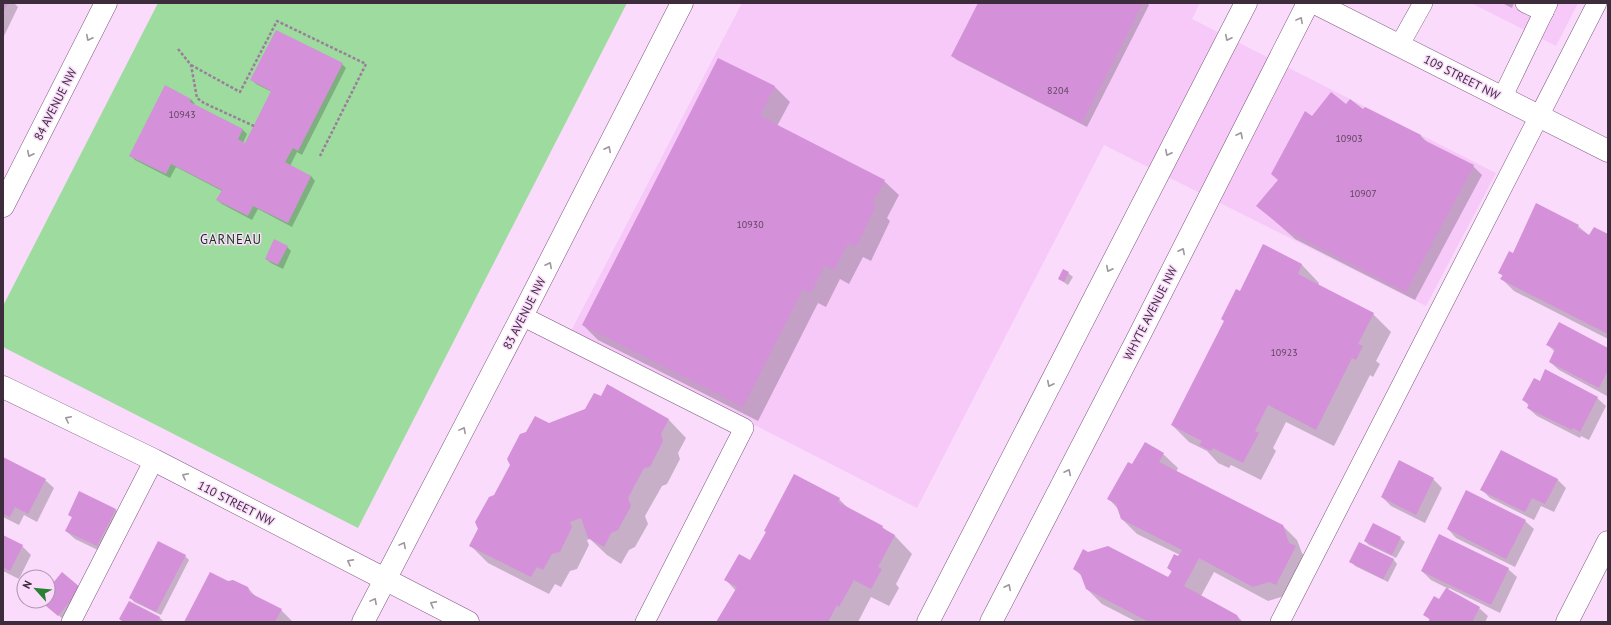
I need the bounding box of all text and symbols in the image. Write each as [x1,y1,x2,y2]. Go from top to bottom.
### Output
one-way arrow [1295,16,1302,24]
one-way arrow [86,34,93,41]
one-way arrow [1225,34,1233,41]
street label: 109 STREET NW [1421,51,1503,103]
street label: 84 AVENUE NW [30,65,80,143]
house number: 8204 [1047,84,1069,97]
house number: 10943 [168,108,196,121]
one-way arrow [1235,132,1243,140]
house number: 10903 [1335,132,1363,145]
one-way arrow [603,146,611,153]
one-way arrow [27,149,34,157]
one-way arrow [1166,149,1173,156]
house number: 10907 [1349,187,1377,200]
house number: 10930 [736,218,764,231]
district label: GARNEAU [200,231,262,248]
one-way arrow [1177,248,1184,256]
one-way arrow [544,262,551,269]
street label: WHYTE AVENUE NW [1120,263,1180,363]
one-way arrow [1106,265,1114,272]
street label: 83 AVENUE NW [499,274,549,352]
house number: 10923 [1270,346,1298,359]
one-way arrow [1047,380,1054,388]
one-way arrow [65,416,73,424]
one-way arrow [458,427,466,434]
one-way arrow [1064,469,1071,476]
one-way arrow [182,474,189,481]
street label: 110 STREET NW [195,477,277,529]
one-way arrow [398,542,405,549]
one-way arrow [347,559,355,566]
north arrow [16,569,56,609]
text: N [19,578,35,591]
one-way arrow [1004,584,1011,592]
one-way arrow [369,598,377,605]
one-way arrow [430,601,438,609]

